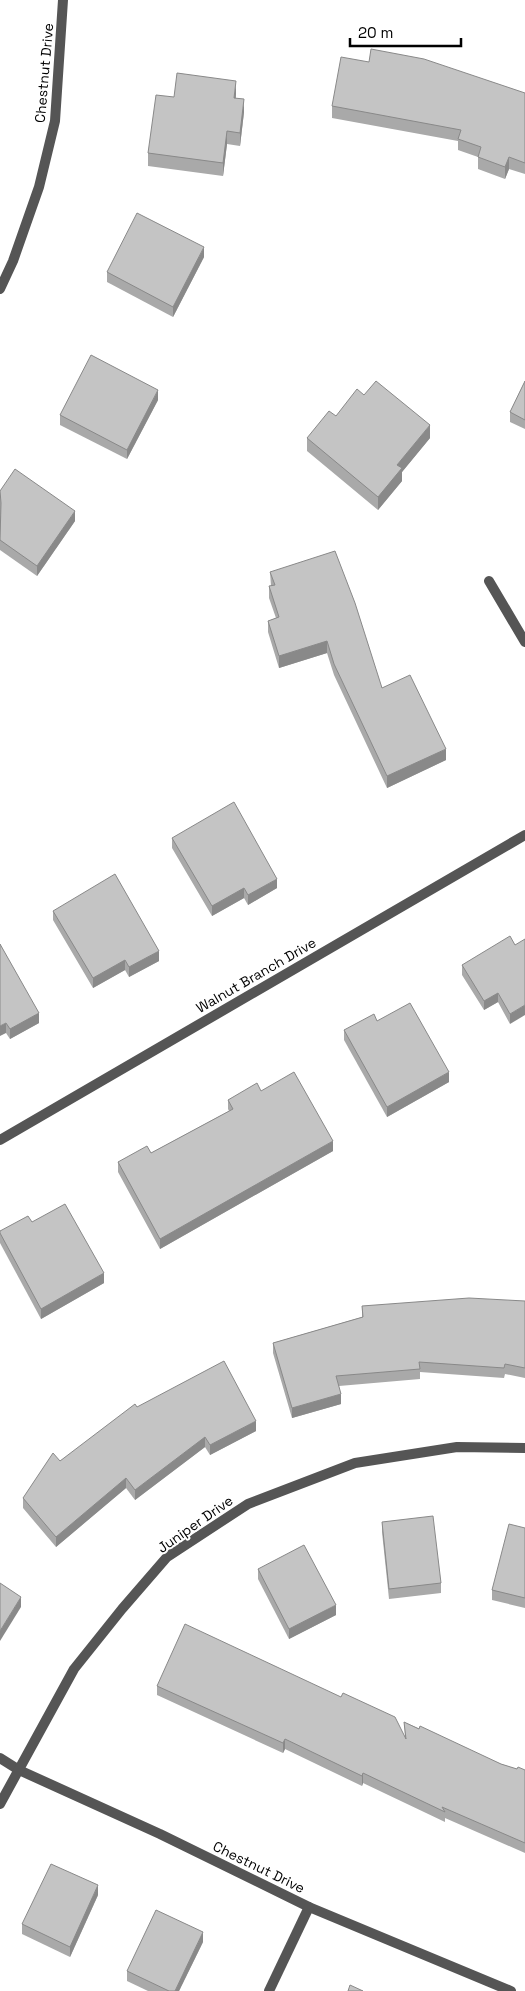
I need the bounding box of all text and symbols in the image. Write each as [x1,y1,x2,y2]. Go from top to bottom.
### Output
scale bar [350,15,461,47]
street label: Chestnut Drive [31,22,57,124]
text: 20 m [358,23,393,42]
street label: Walnut Branch Drive [193,933,319,1017]
street label: Juniper Drive [154,1491,236,1557]
street label: Chestnut Drive [210,1837,308,1897]

